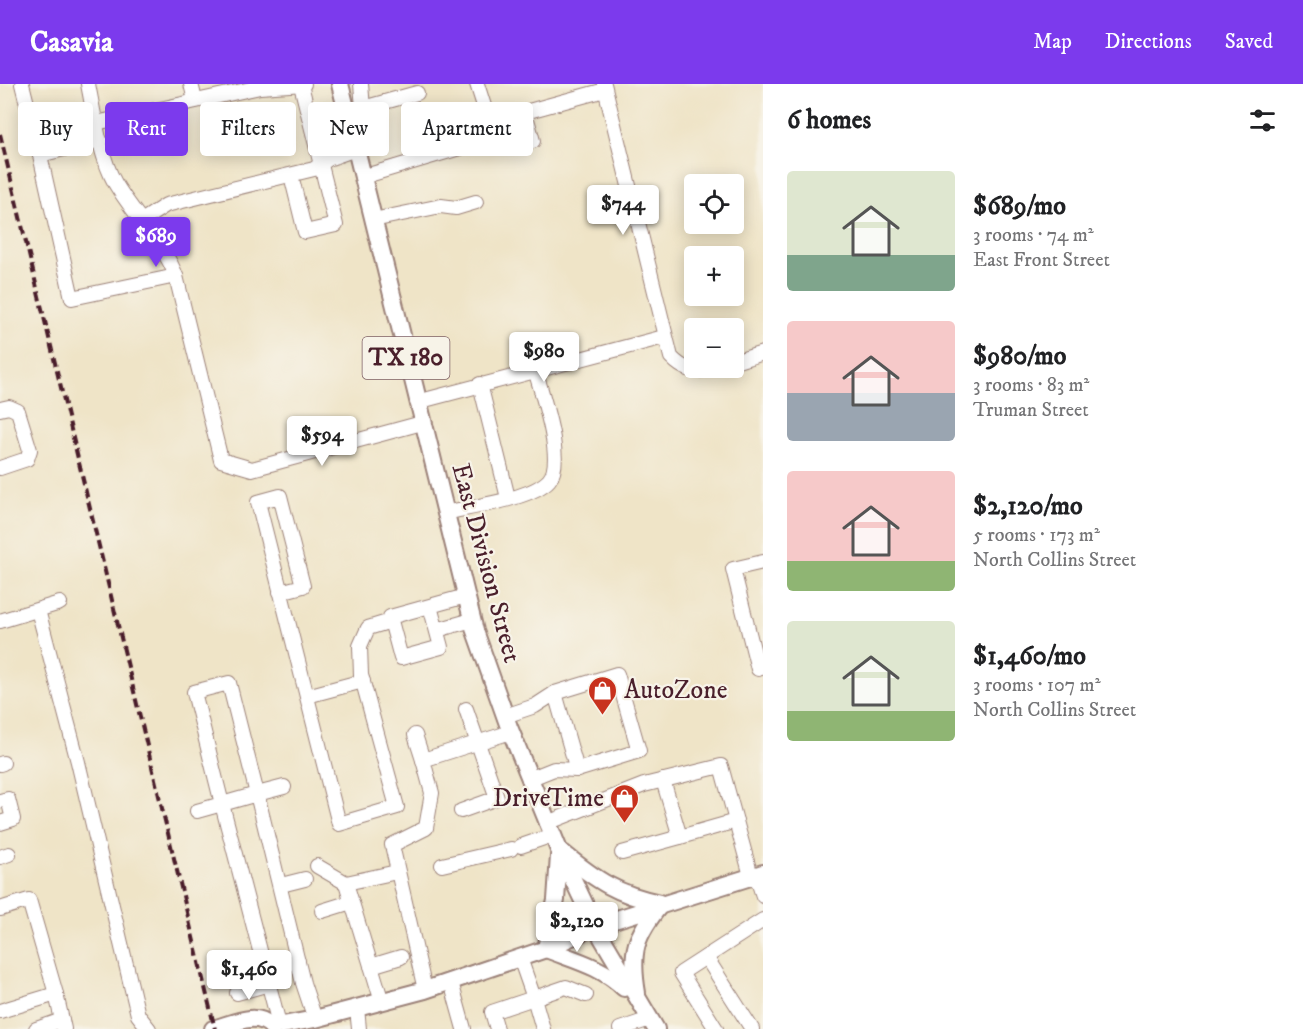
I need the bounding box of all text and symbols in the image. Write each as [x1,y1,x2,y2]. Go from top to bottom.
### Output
text: Casavia [30,25,113,60]
text: Map [1033,29,1072,55]
text: Directions [1105,29,1192,55]
text: Saved [1225,29,1273,55]
chip: Buy [18,102,93,156]
chip: Rent [105,102,188,156]
chip: Filters [200,102,296,156]
chip: New [308,102,389,156]
chip: Apartment [401,102,533,156]
text: 6 homes [787,104,871,137]
icon: filters [1246,104,1279,137]
map controls [684,174,744,378]
button: locate [684,174,744,234]
pin: $744 [587,185,659,236]
text: $689/mo [973,190,1066,223]
text: $744 [601,192,645,217]
icon: home [835,195,907,267]
pin: $689 [120,217,192,268]
text: 3 rooms · 74 m² [973,223,1094,248]
text: $689 [135,224,177,249]
button: + [684,246,744,306]
text: East Front Street [973,248,1110,273]
button: − [684,318,744,378]
pin: $980 [508,332,580,383]
road number: TX 180 [362,337,450,379]
text: $980 [523,339,565,364]
text: $980/mo [973,340,1066,373]
icon: home [835,345,907,417]
text: 3 rooms · 83 m² [973,373,1089,398]
text: Truman Street [973,398,1089,423]
pin: $594 [286,416,358,467]
text: $594 [301,423,343,448]
street label: East Division Street [444,460,528,666]
text: $2,120/mo [973,490,1083,523]
icon: home [835,495,907,567]
text: 5 rooms · 173 m² [973,523,1100,548]
text: North Collins Street [973,548,1136,573]
text: $1,460/mo [973,640,1086,673]
icon: home [835,645,907,717]
text: 3 rooms · 107 m² [973,673,1101,698]
shop icon: AutoZone [587,674,619,716]
place label: AutoZone [624,674,727,707]
text: North Collins Street [973,698,1136,723]
place label: DriveTime [493,782,604,815]
shop icon: DriveTime [609,782,641,824]
pin: $2,120 [528,902,626,953]
text: $2,120 [550,909,604,934]
pin: $1,460 [200,950,298,1001]
text: $1,460 [221,957,277,982]

